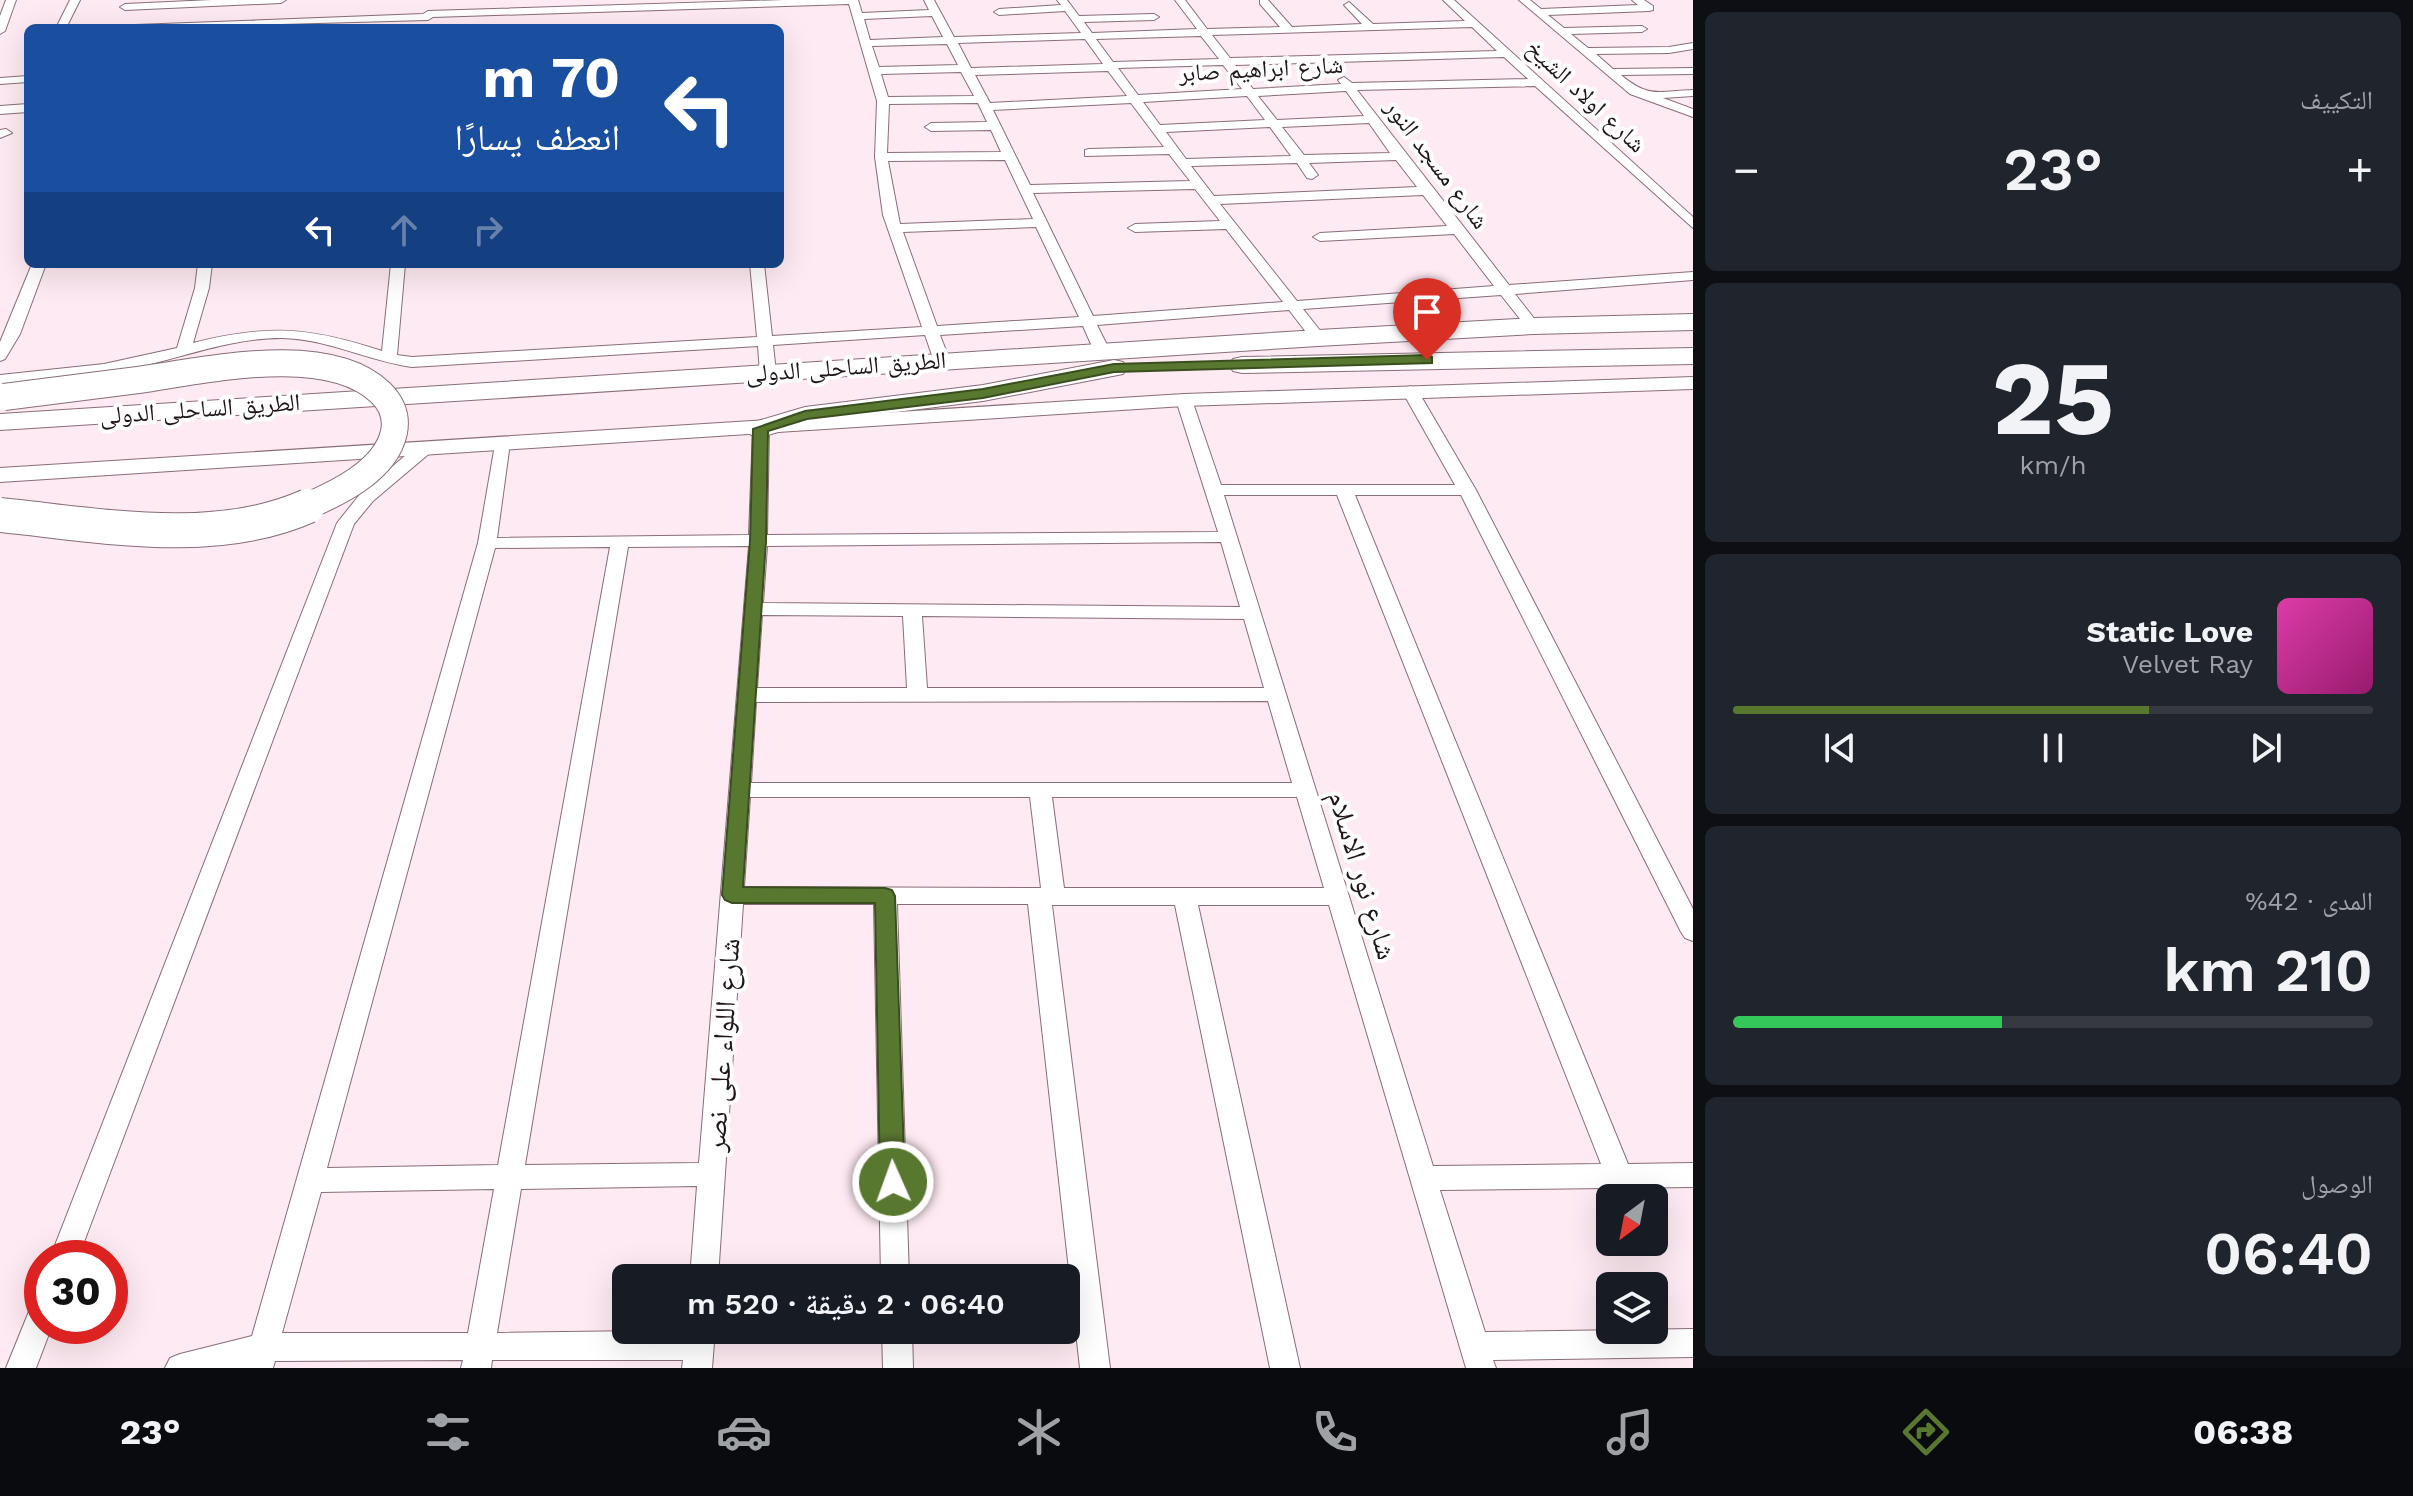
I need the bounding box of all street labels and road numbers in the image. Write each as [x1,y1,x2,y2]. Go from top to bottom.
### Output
street label: شارع اولاد الشيخ [1520,34,1651,159]
street label: شارع ابراهيم صابر [1177,51,1344,89]
street label: شارع مسجد النور [1378,93,1495,235]
street label: الطريق الساحلى الدولى [745,346,947,388]
street label: الطريق الساحلى الدولى [99,388,301,430]
street label: شارع نور الاسلام [1319,787,1404,964]
street label: شارع اللواء على نصر [698,937,747,1154]

